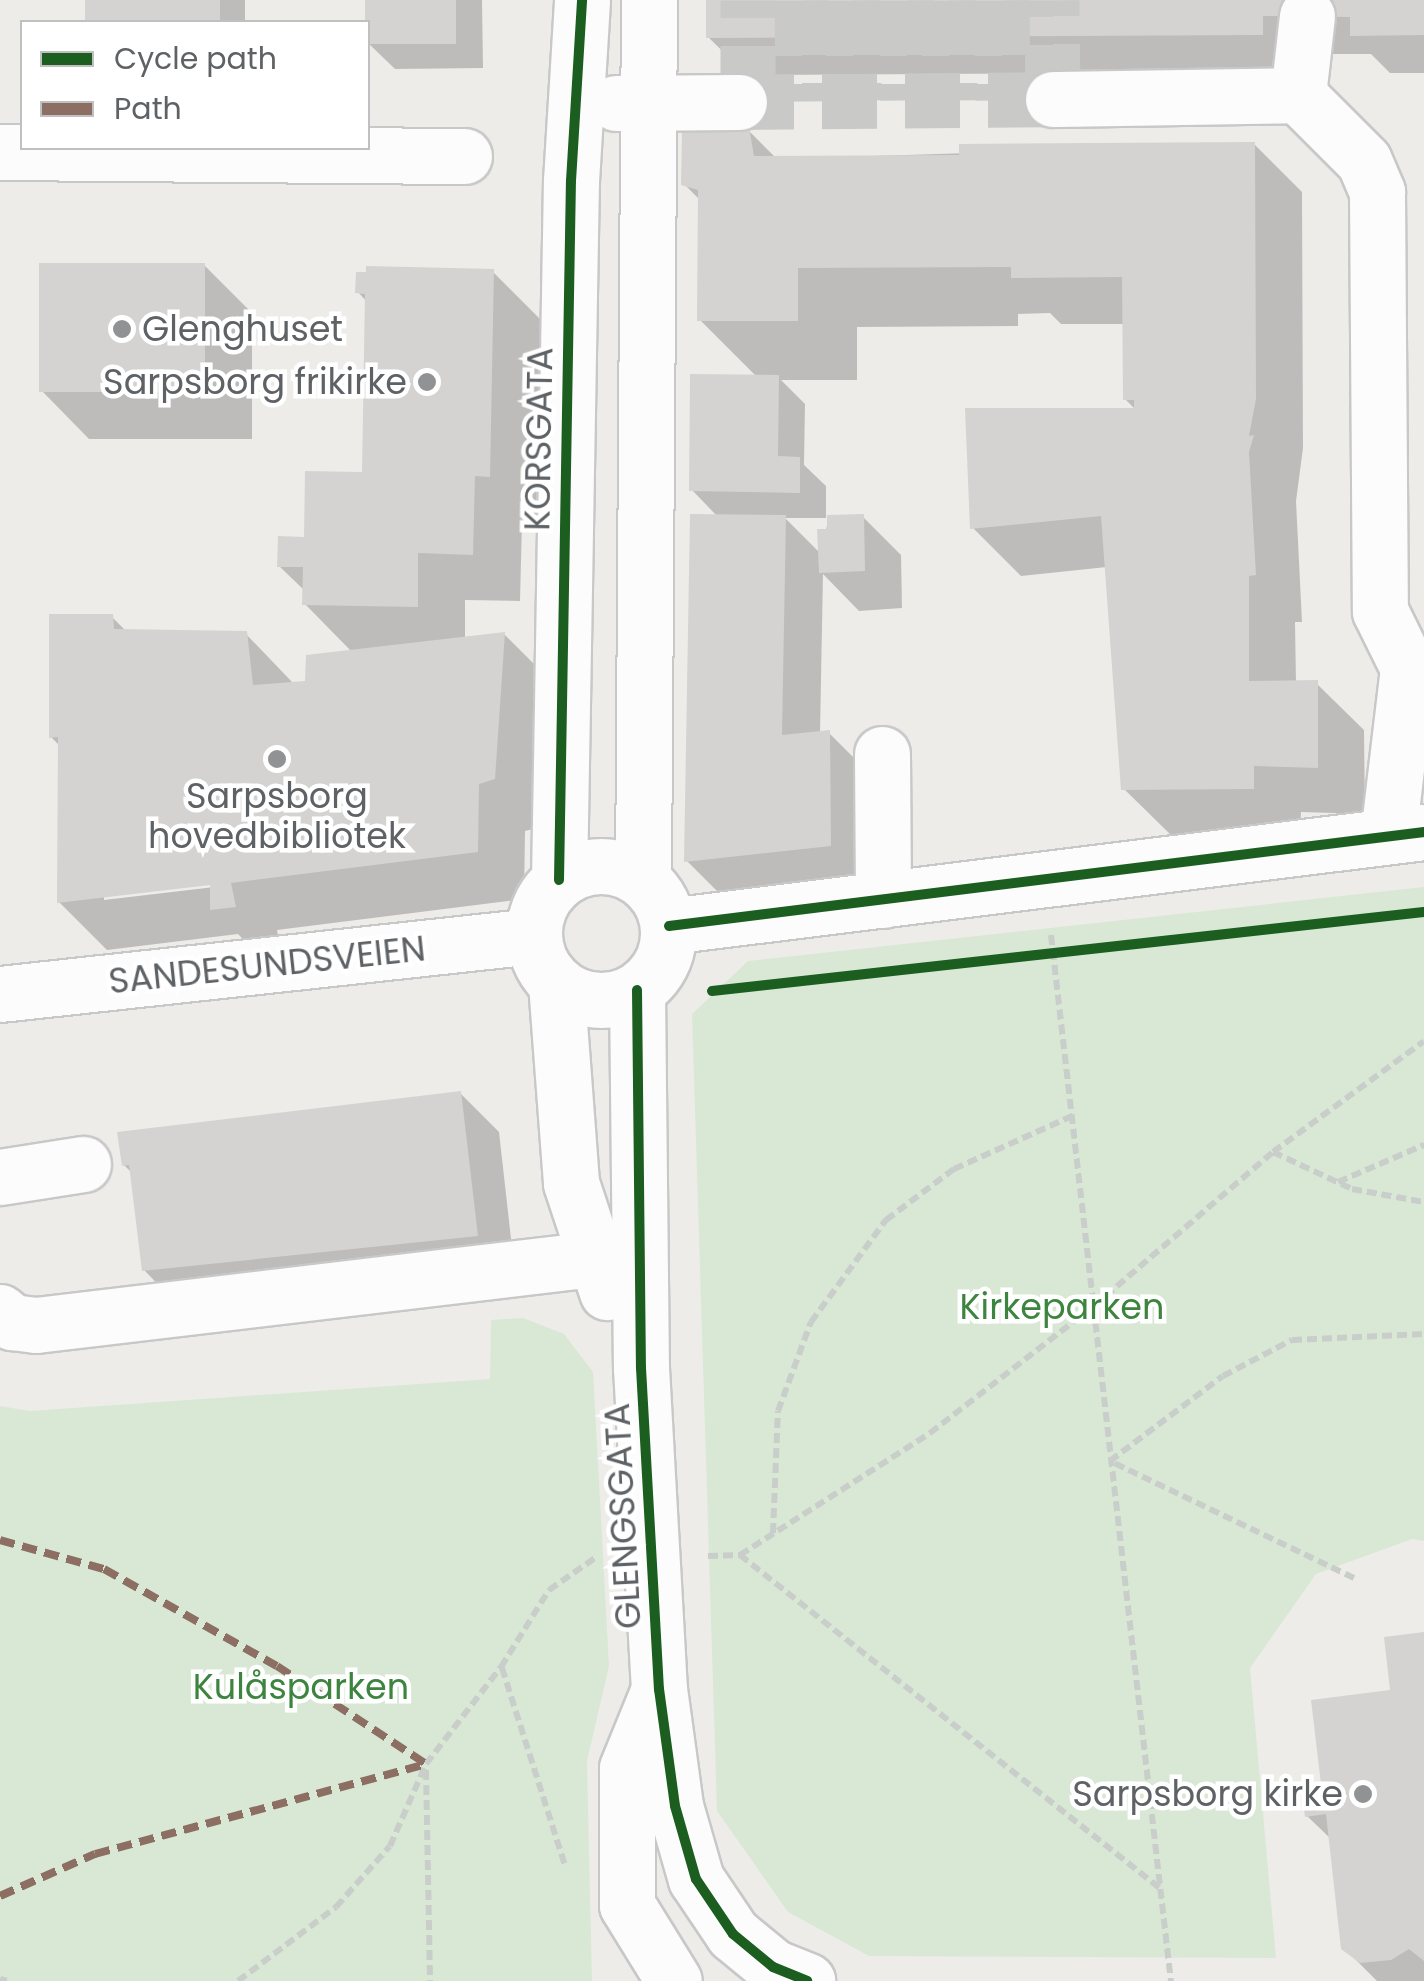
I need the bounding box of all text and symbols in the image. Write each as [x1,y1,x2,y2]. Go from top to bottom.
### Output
legend [20,20,370,150]
text: Cycle path [114,37,277,80]
text: Path [114,87,182,130]
place label: Glenghuset [142,308,343,350]
marker: Glenghuset [111,318,133,340]
street label: KORSGATA [516,347,562,531]
place label: Sarpsborg frikirke [103,361,407,403]
marker: Sarpsborg frikirke [416,371,438,393]
marker: Sarpsborg hovedbibliotek [266,748,288,770]
place label: Sarpsborg hovedbibliotek [148,775,406,857]
street label: SANDESUNDSVEIEN [107,927,427,1003]
park label: Kirkeparken [960,1286,1164,1328]
street label: GLENGSGATA [596,1402,650,1630]
park label: Kulåsparken [193,1666,409,1708]
place label: Sarpsborg kirke [1072,1773,1343,1815]
marker: Sarpsborg kirke [1352,1783,1374,1805]

